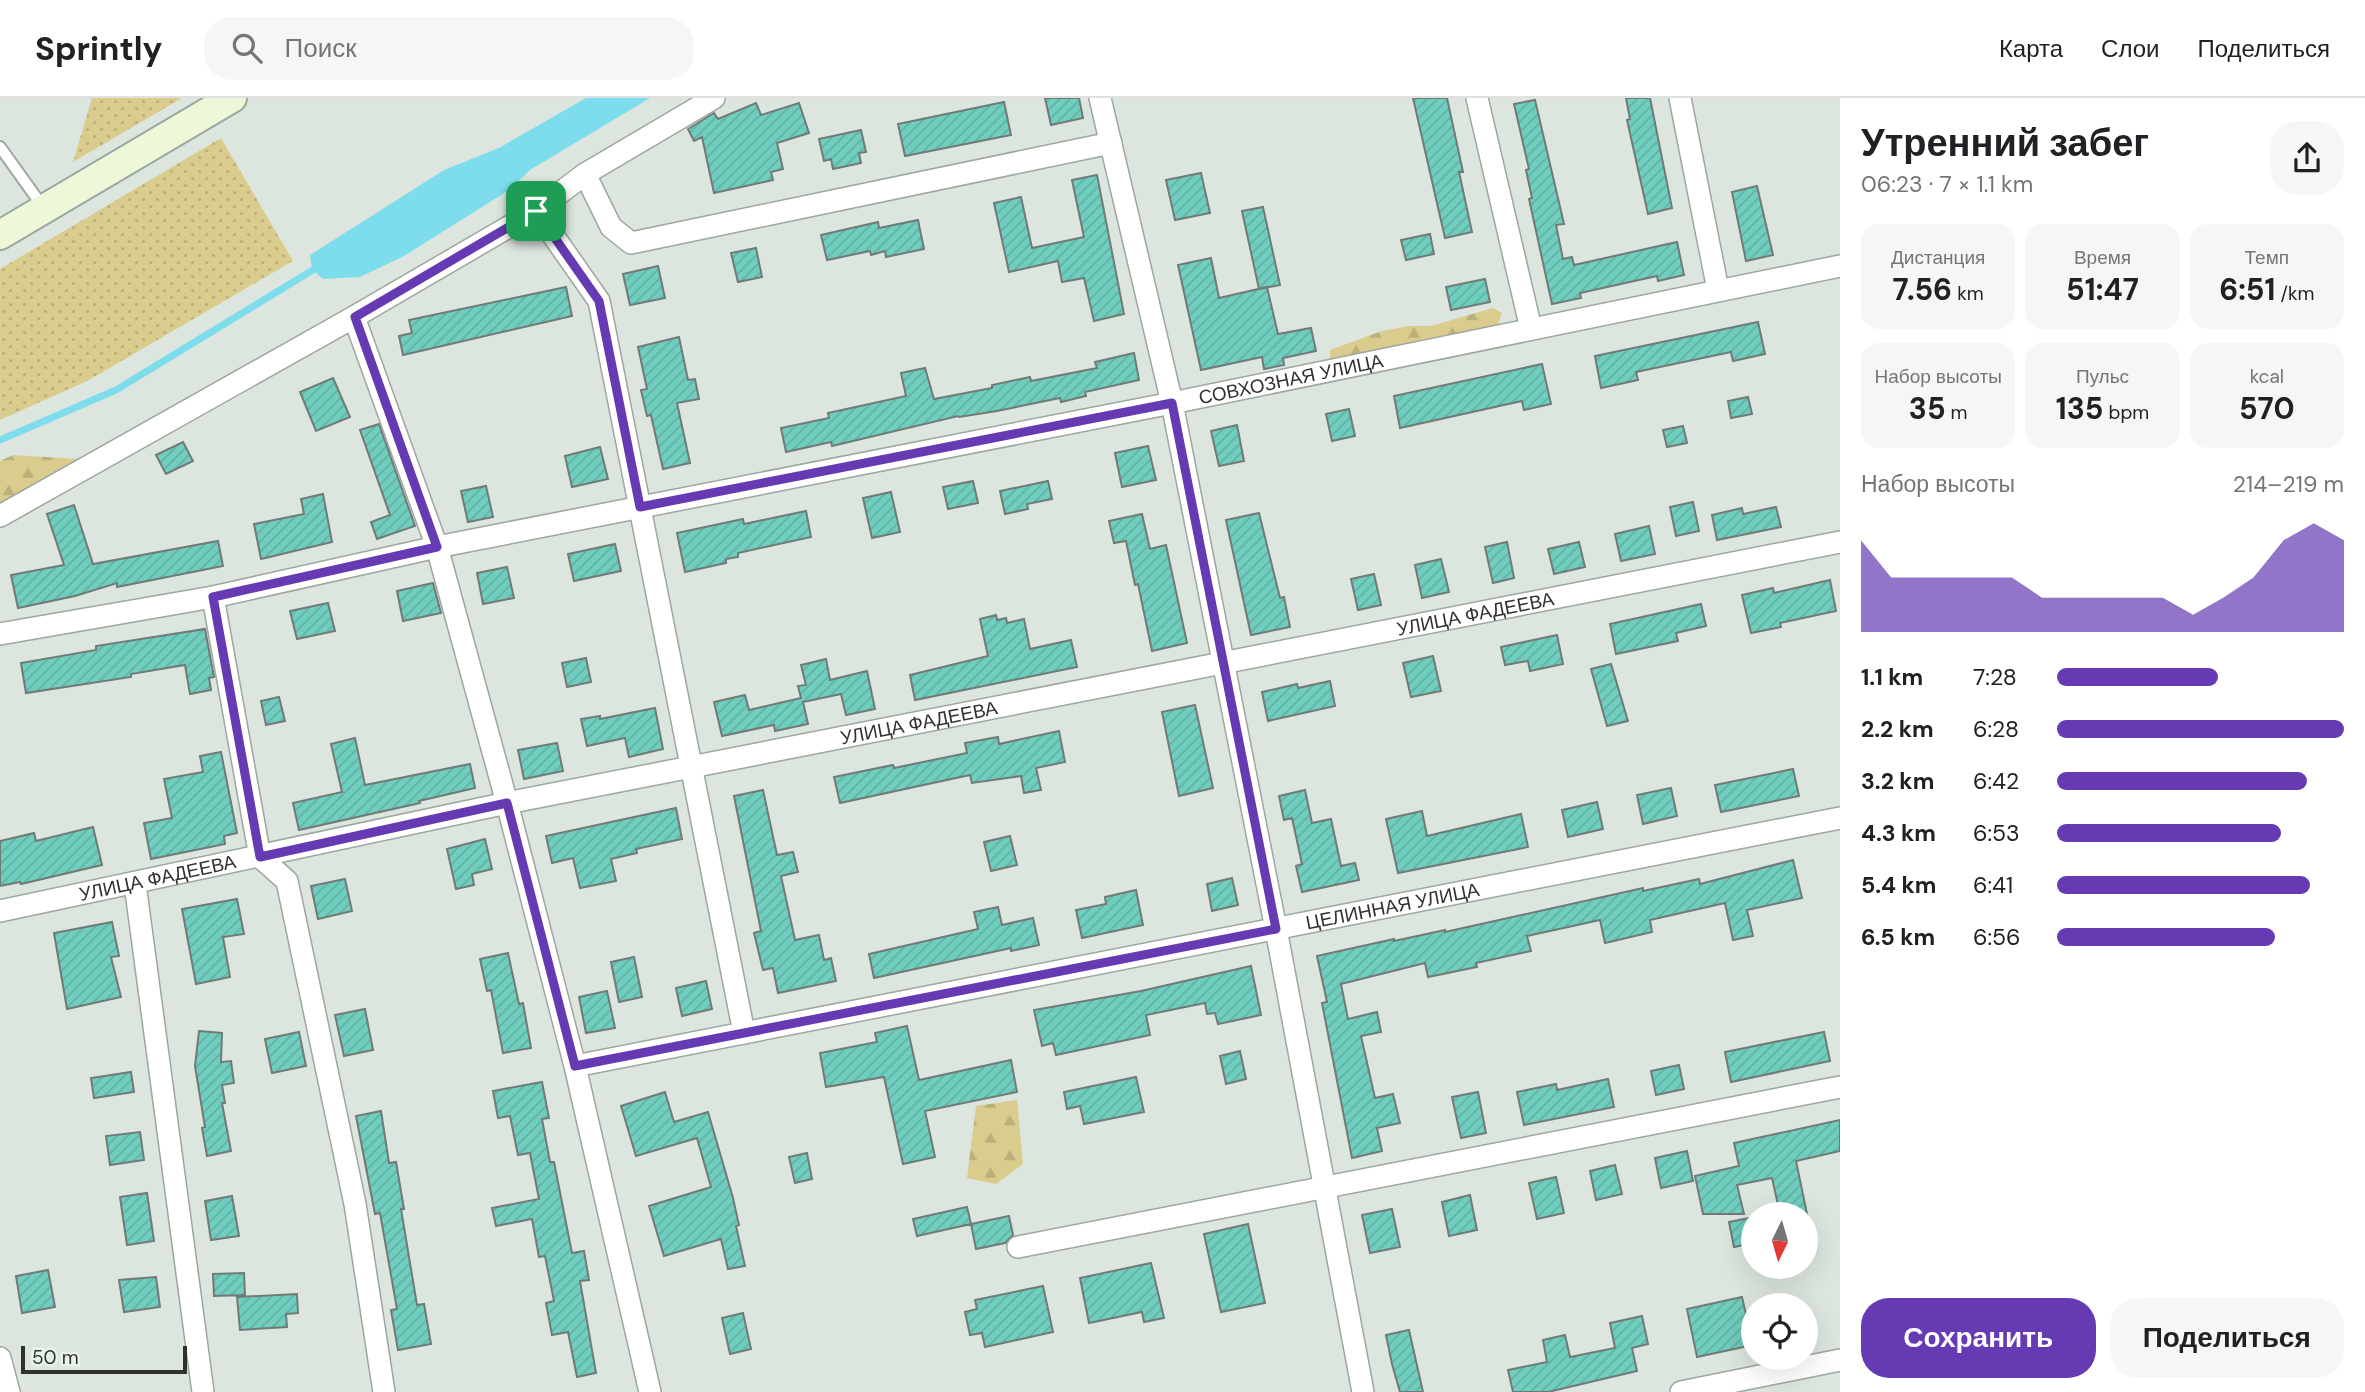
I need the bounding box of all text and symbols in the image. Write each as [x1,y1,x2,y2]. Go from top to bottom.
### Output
search box [204,17,694,80]
text: Sprintly [35,27,162,70]
icon: search [228,29,266,67]
text: Поиск [284,31,357,65]
text: Карта [1999,33,2063,64]
text: Слои [2101,33,2159,64]
text: Поделиться [2197,33,2330,64]
text: Утренний забег [1861,118,2149,168]
button: share [2270,121,2344,195]
text: 06:23 · 7 × 1.1 km [1861,169,2033,199]
pin [506,181,566,241]
icon: arrive [517,192,555,230]
text: Дистанция [1891,245,1985,270]
text: Время [2074,245,2131,270]
text: Темп [2245,245,2289,270]
text: 7.56 [1893,270,1952,309]
text: 51:47 [2066,270,2139,309]
text: 6:51 [2219,270,2275,309]
text: km [1952,281,1984,306]
text: /km [2275,281,2314,306]
street label: СОВХОЗНАЯ УЛИЦА [1196,348,1386,410]
text: Набор высоты [1874,364,2002,389]
text: Пульс [2076,364,2129,389]
text: kcal [2250,364,2284,389]
text: 35 [1909,389,1946,428]
text: 135 [2056,389,2103,428]
text: 570 [2239,389,2295,428]
text: m [1946,400,1968,425]
text: bpm [2103,400,2149,425]
text: Набор высоты [1861,469,2015,499]
text: 214–219 m [2233,469,2344,499]
street label: УЛИЦА ФАДЕЕВА [1395,586,1556,642]
text: 1.1 km [1861,662,1923,692]
text: 7:28 [1973,662,2017,692]
street label: УЛИЦА ФАДЕЕВА [838,695,1000,750]
text: 2.2 km [1861,714,1934,744]
text: 6:28 [1973,714,2019,744]
text: 3.2 km [1861,766,1934,796]
text: 6:42 [1973,766,2019,796]
text: 4.3 km [1861,818,1936,848]
text: 6:53 [1973,818,2020,848]
street label: УЛИЦА ФАДЕЕВА [77,849,239,907]
text: 5.4 km [1861,870,1936,900]
text: 6:41 [1973,870,2013,900]
street label: ЦЕЛИННАЯ УЛИЦА [1304,877,1482,935]
text: 6.5 km [1861,922,1935,952]
text: 6:56 [1973,922,2021,952]
north arrow [1741,1202,1818,1279]
map controls [1741,1202,1818,1370]
button: locate [1741,1293,1818,1370]
button: Сохранить [1861,1298,2096,1378]
button: Поделиться [2110,1298,2344,1378]
scale bar [21,1343,187,1375]
text: 50 m [32,1345,79,1370]

